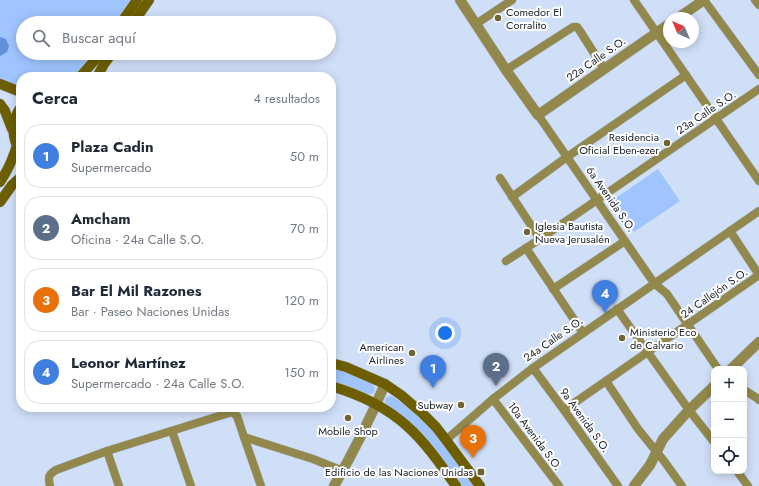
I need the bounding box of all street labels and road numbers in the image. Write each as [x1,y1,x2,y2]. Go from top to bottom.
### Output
street label: 22a Calle S.O. [563,33,629,85]
street label: 23a Calle S.O. [673,86,739,138]
street label: 6a Avenida S.O. [583,163,639,235]
street label: 24 Callejón S.O. [677,264,751,322]
street label: 24a Calle S.O. [520,313,586,365]
street label: 9a Avenida S.O. [556,384,614,456]
street label: 10a Avenida S.O. [504,399,566,473]

